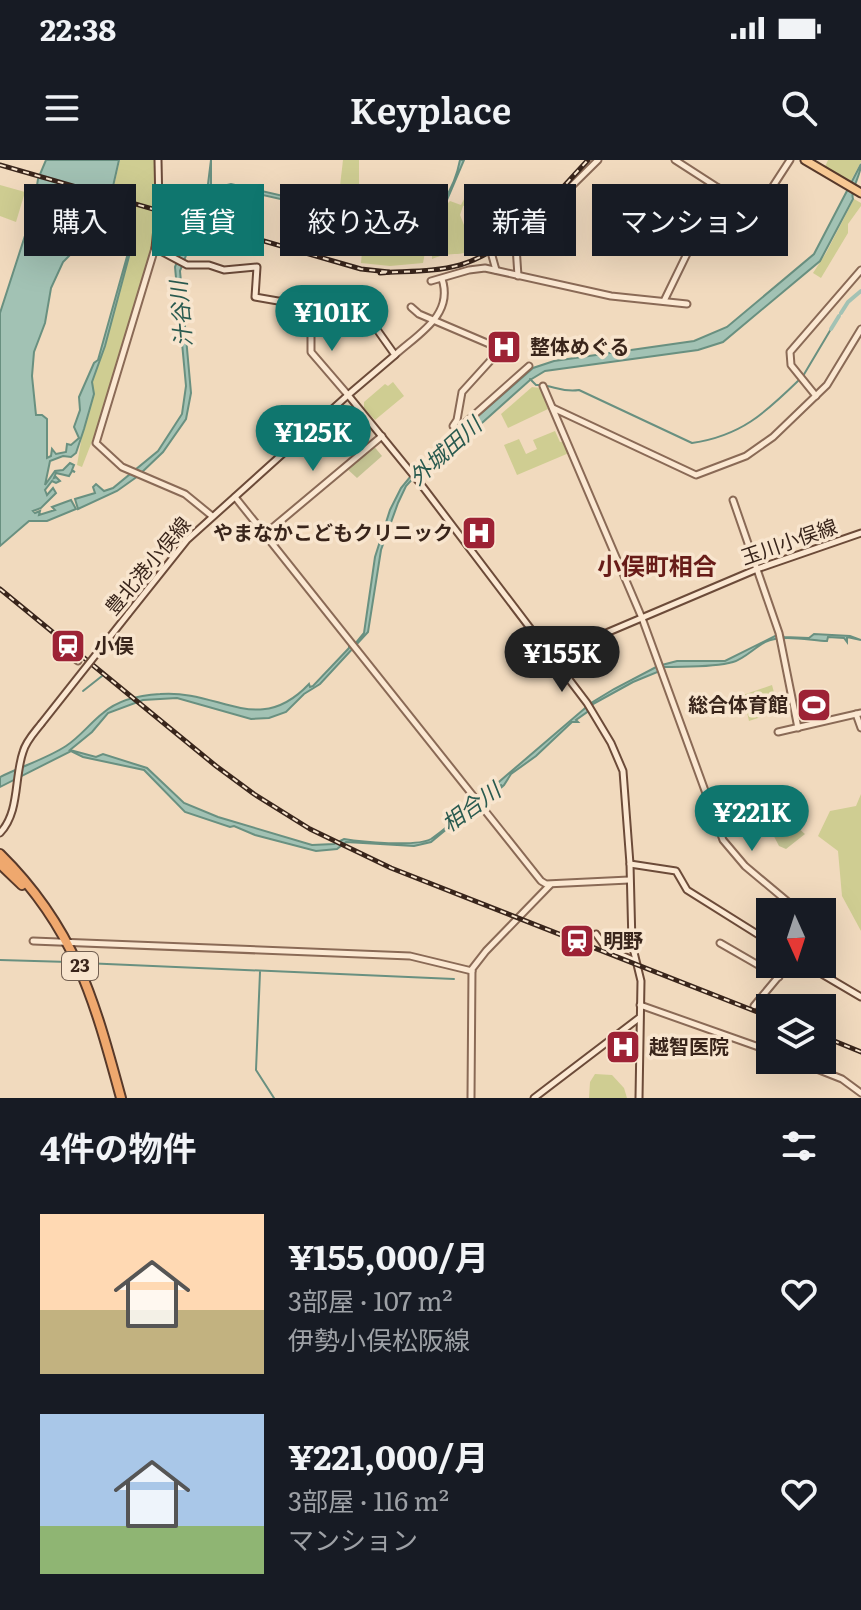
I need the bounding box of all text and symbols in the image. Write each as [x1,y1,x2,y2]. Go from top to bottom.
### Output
text: 22:38 [40,6,116,50]
text: Keyplace [350,82,511,135]
icon: menu [40,86,84,130]
icon: search [777,86,821,130]
chip: 購入 [24,184,136,256]
chip: 賃貸 [152,184,264,256]
chip: 絞り込み [280,184,448,256]
chip: 新着 [464,184,576,256]
chip: マンション [592,184,788,256]
water label: 汁谷川 [160,278,199,348]
pin: ¥101K [276,285,388,353]
text: ¥101K [293,291,371,330]
hospital icon: 整体めぐる [485,328,523,366]
place label: 整体めぐる [530,330,630,360]
pin: ¥125K [257,405,369,473]
water label: 外城田川 [400,407,489,492]
text: ¥125K [274,411,352,450]
street label: 豊北港小俣線 [96,509,197,620]
street label: 玉川小俣線 [736,510,841,571]
hospital icon: やまなかこどもクリニック [460,514,498,552]
place label: やまなかこどもクリニック [213,516,453,546]
district label: 小俣町相合 [597,547,717,582]
pin: ¥155K [506,626,618,694]
station icon: 小俣 [49,627,87,665]
place label: 小俣 [94,629,134,659]
text: ¥155K [523,632,601,671]
sports icon: 総合体育館 [795,686,833,724]
place label: 総合体育館 [688,688,788,718]
water label: 相合川 [434,772,508,839]
pin: ¥221K [696,785,808,853]
text: ¥221K [713,791,791,830]
north arrow [756,898,836,978]
map controls [756,898,836,1074]
station icon: 明野 [558,922,596,960]
place label: 明野 [603,924,643,954]
road number: 23 [62,952,98,980]
button: layers [756,994,836,1074]
hospital icon: 越智医院 [604,1028,642,1066]
place label: 越智医院 [649,1030,729,1060]
text: 4件の物件 [40,1121,197,1171]
icon: filters [777,1124,821,1168]
text: ¥155,000/月 [288,1230,489,1280]
icon: home [104,1246,200,1342]
icon: heart [777,1272,821,1316]
text: 3部屋 · 107 m² [288,1280,453,1319]
text: 伊勢小俣松阪線 [288,1319,470,1358]
text: ¥221,000/月 [288,1430,489,1480]
icon: home [104,1446,200,1542]
icon: heart [777,1472,821,1516]
text: 3部屋 · 116 m² [288,1480,449,1519]
text: マンション [288,1519,418,1558]

